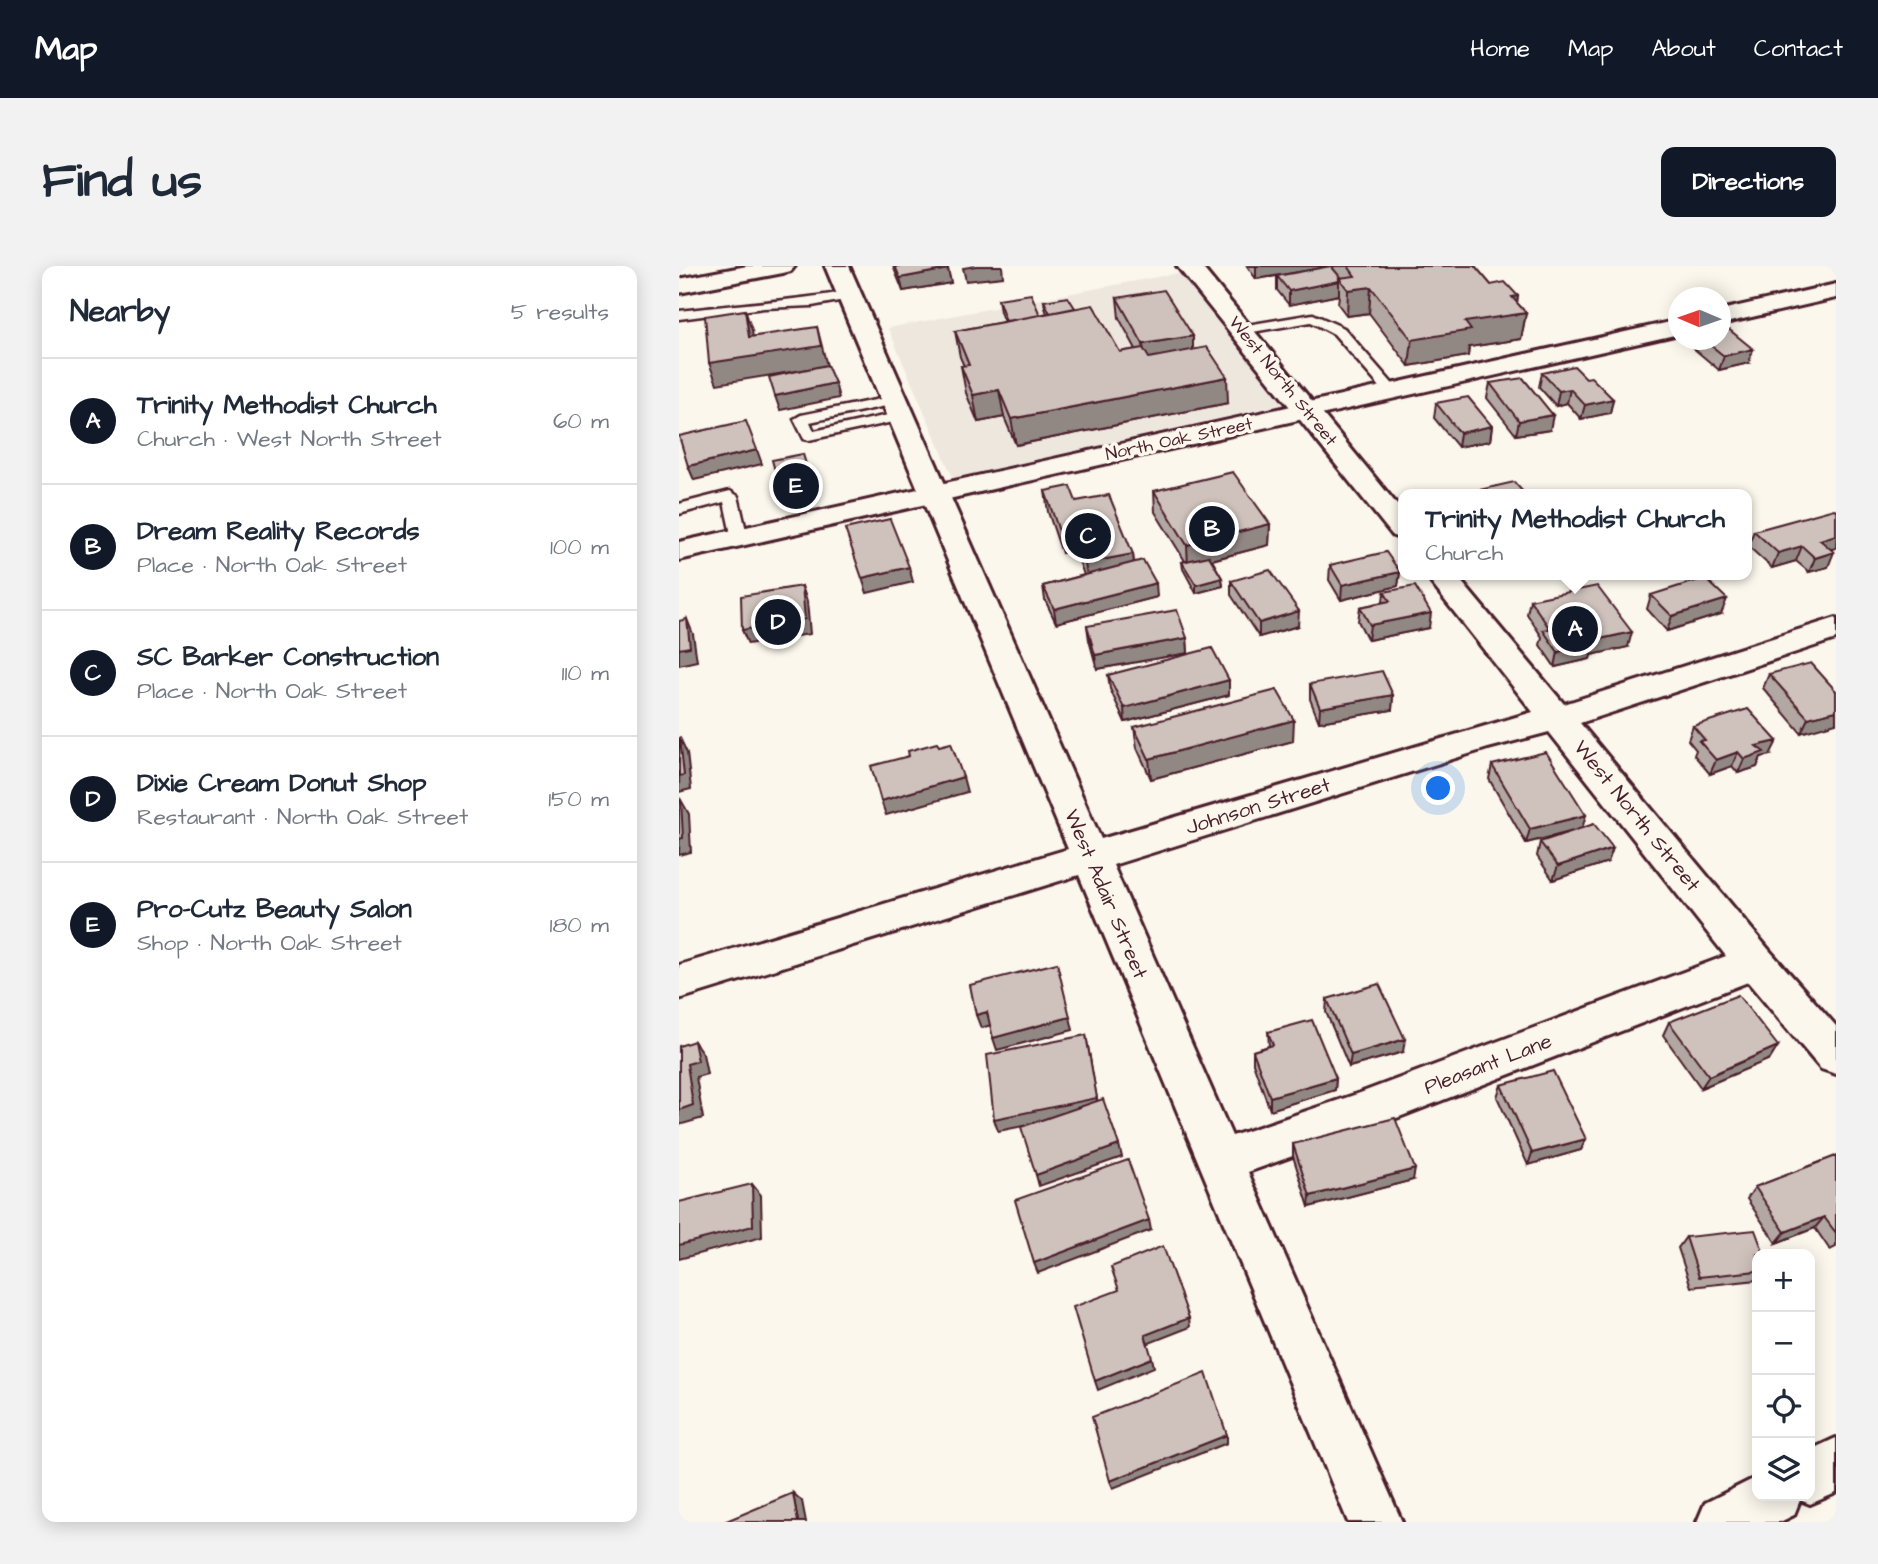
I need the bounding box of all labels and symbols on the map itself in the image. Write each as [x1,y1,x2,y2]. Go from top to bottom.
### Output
north arrow [1668,287,1731,350]
street label: West North Street [1223,311,1344,452]
street label: North Oak Street [1103,411,1256,467]
pin: E [773,460,819,512]
pin: B [1189,503,1235,555]
pin: C [1065,510,1111,562]
pin: D [755,596,801,648]
pin: A [1552,603,1598,655]
street label: West North Street [1567,734,1707,898]
street label: Johnson Street [1182,770,1334,842]
your location [1421,771,1455,805]
street label: West Adair Street [1057,805,1155,984]
street label: Pleasant Lane [1420,1026,1556,1102]

